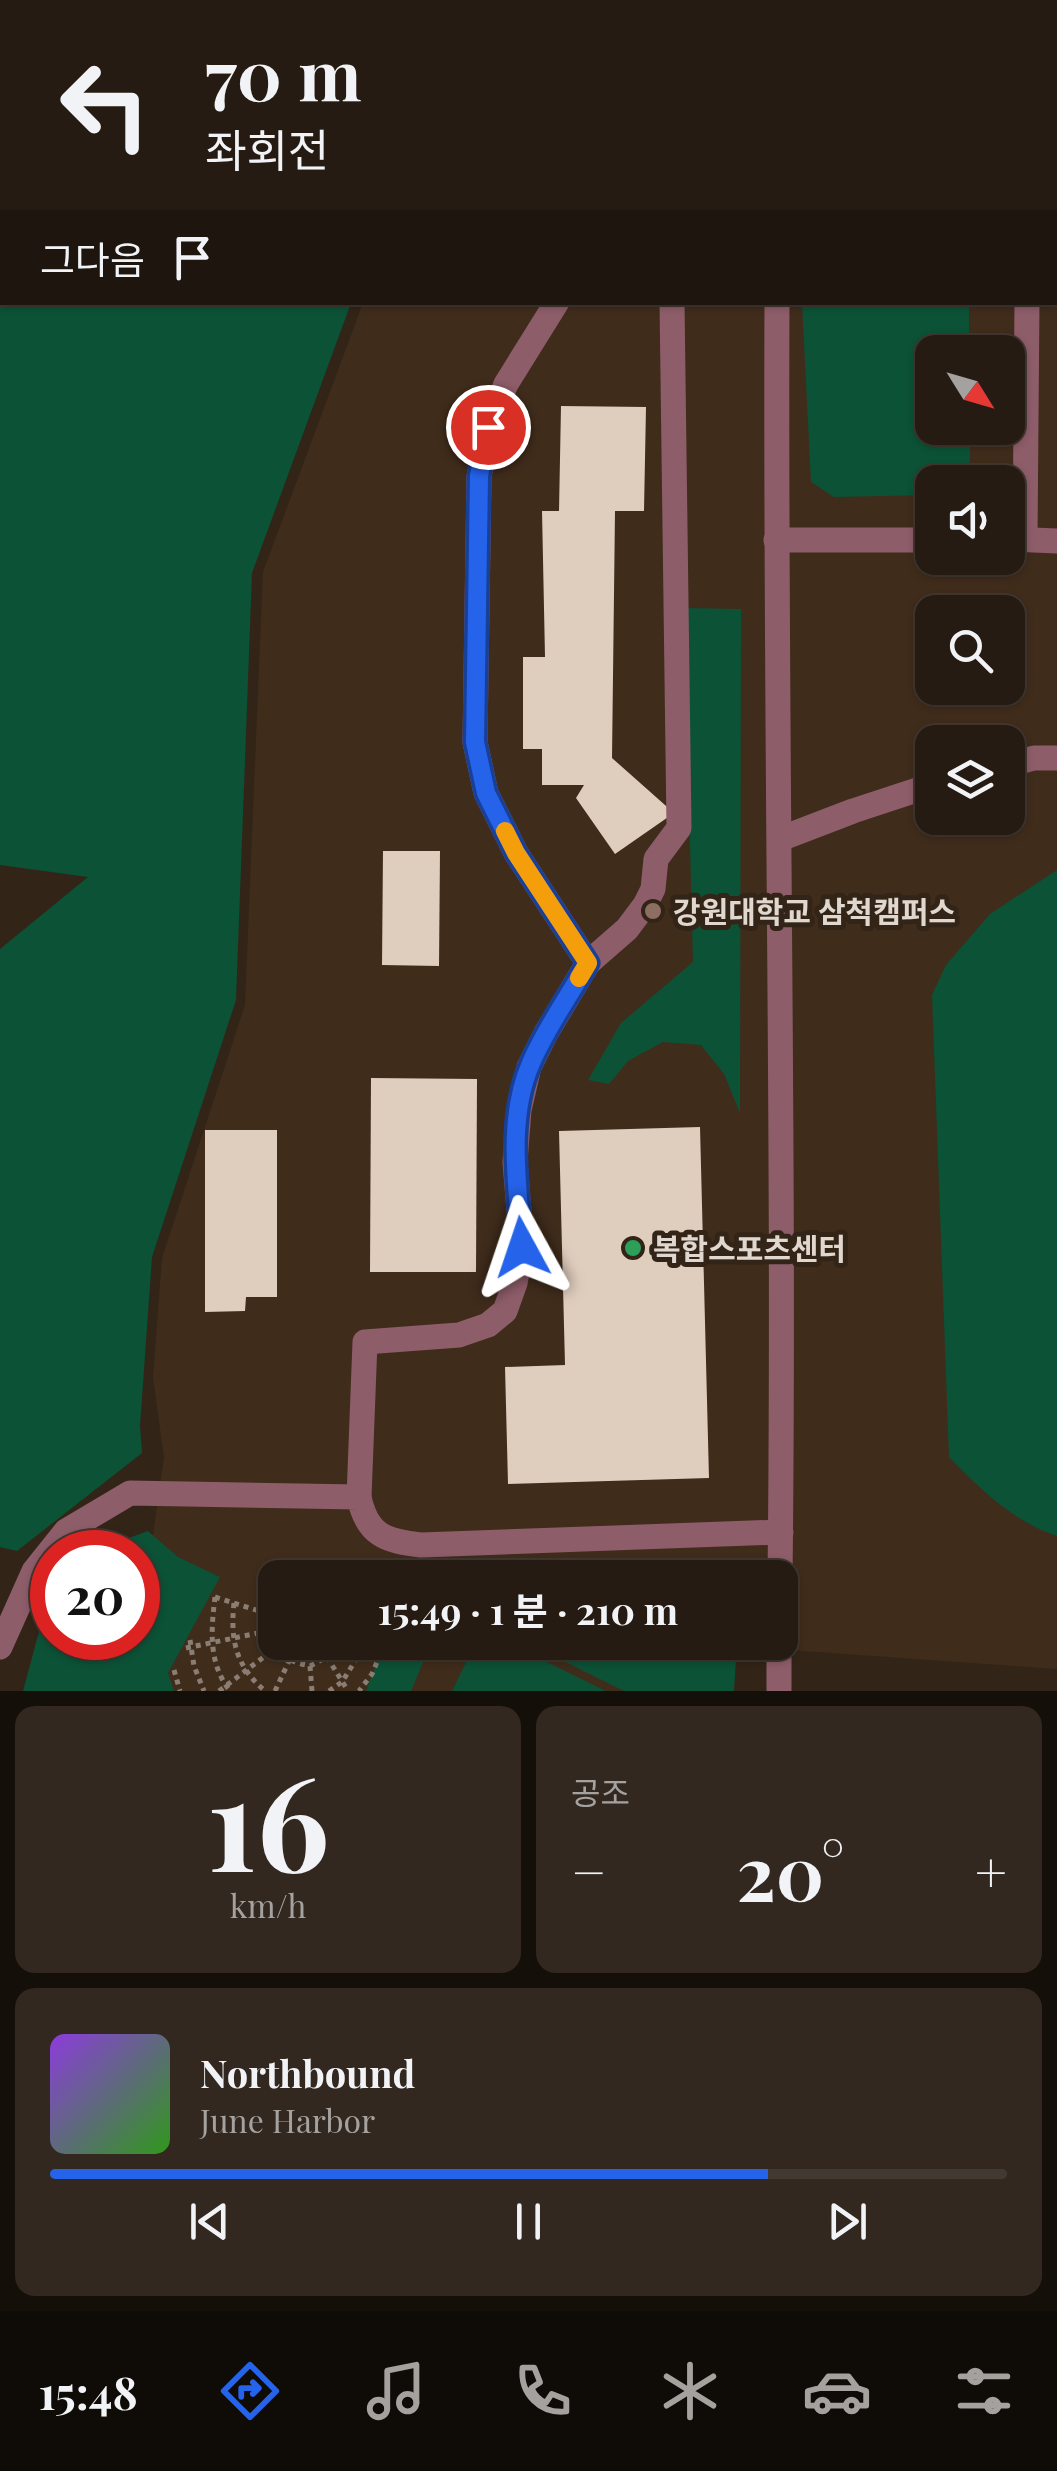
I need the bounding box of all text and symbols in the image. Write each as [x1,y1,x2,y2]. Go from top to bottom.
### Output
text: 70 m [205,25,362,119]
icon: left [40,40,170,170]
text: 좌회전 [205,118,329,178]
icon: arrive [165,230,220,285]
text: 그다음 [40,233,145,284]
north arrow [915,335,1025,445]
map controls [915,335,1025,835]
pin [446,385,531,470]
icon: arrive [461,400,516,455]
button: sound [915,465,1025,575]
button: search [915,595,1025,705]
button: layers [915,725,1025,835]
place label: 강원대학교 삼척캠퍼스 [673,891,956,931]
marker: 강원대학교 삼척캠퍼스 [642,900,664,922]
position arrow [470,1195,574,1299]
place label: 복합스포츠센터 [653,1228,846,1268]
marker: 복합스포츠센터 [622,1237,644,1259]
speed limit sign: 20 [30,1530,160,1660]
text: 15:49 · 1 분 · 210 m [378,1584,678,1635]
text: 16 [207,1731,329,1905]
text: 공조 [571,1770,630,1813]
text: 20° [737,1820,845,1920]
text: − [571,1833,607,1907]
text: + [975,1833,1007,1907]
text: km/h [230,1883,306,1926]
text: Northbound [200,2047,415,2098]
text: June Harbor [200,2098,375,2141]
icon: previous [182,2194,237,2249]
icon: pause [501,2194,556,2249]
icon: next [820,2194,875,2249]
icon: directions [215,2356,285,2426]
icon: music [361,2356,431,2426]
icon: phone [508,2356,578,2426]
icon: climate [655,2356,725,2426]
icon: car [802,2356,872,2426]
icon: filters [949,2356,1019,2426]
text: 15:48 [38,2361,138,2421]

